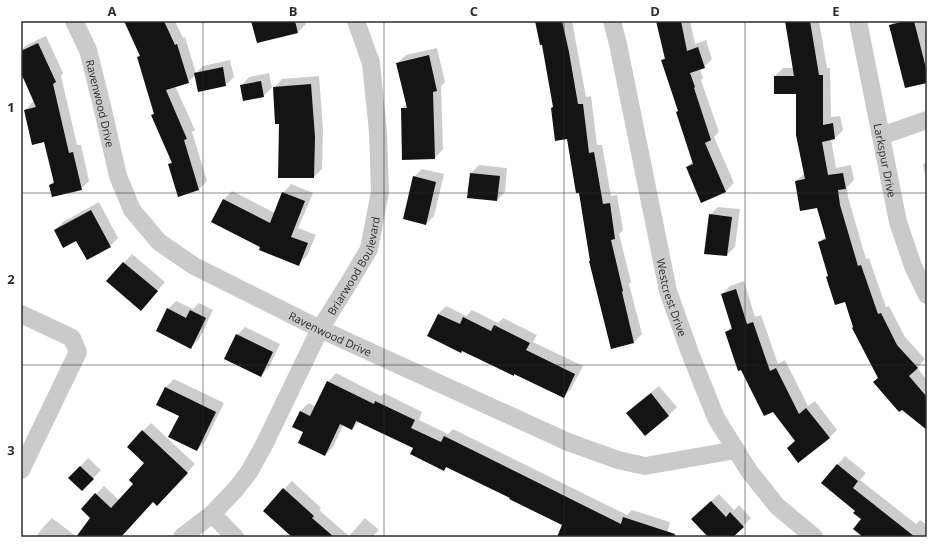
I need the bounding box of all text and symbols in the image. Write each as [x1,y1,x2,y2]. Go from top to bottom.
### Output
text: A [108,2,117,20]
text: B [289,2,298,20]
text: C [470,2,478,20]
text: D [650,2,660,20]
text: E [832,2,840,20]
street label: Ravenwood Drive [83,58,119,149]
text: 1 [7,98,15,116]
street label: Larkspur Drive [871,122,900,199]
street label: Briarwood Boulevard [323,215,383,318]
street label: Westcrest Drive [654,257,691,338]
text: 2 [7,270,15,288]
street label: Ravenwood Drive [287,307,374,359]
text: 3 [7,441,15,459]

